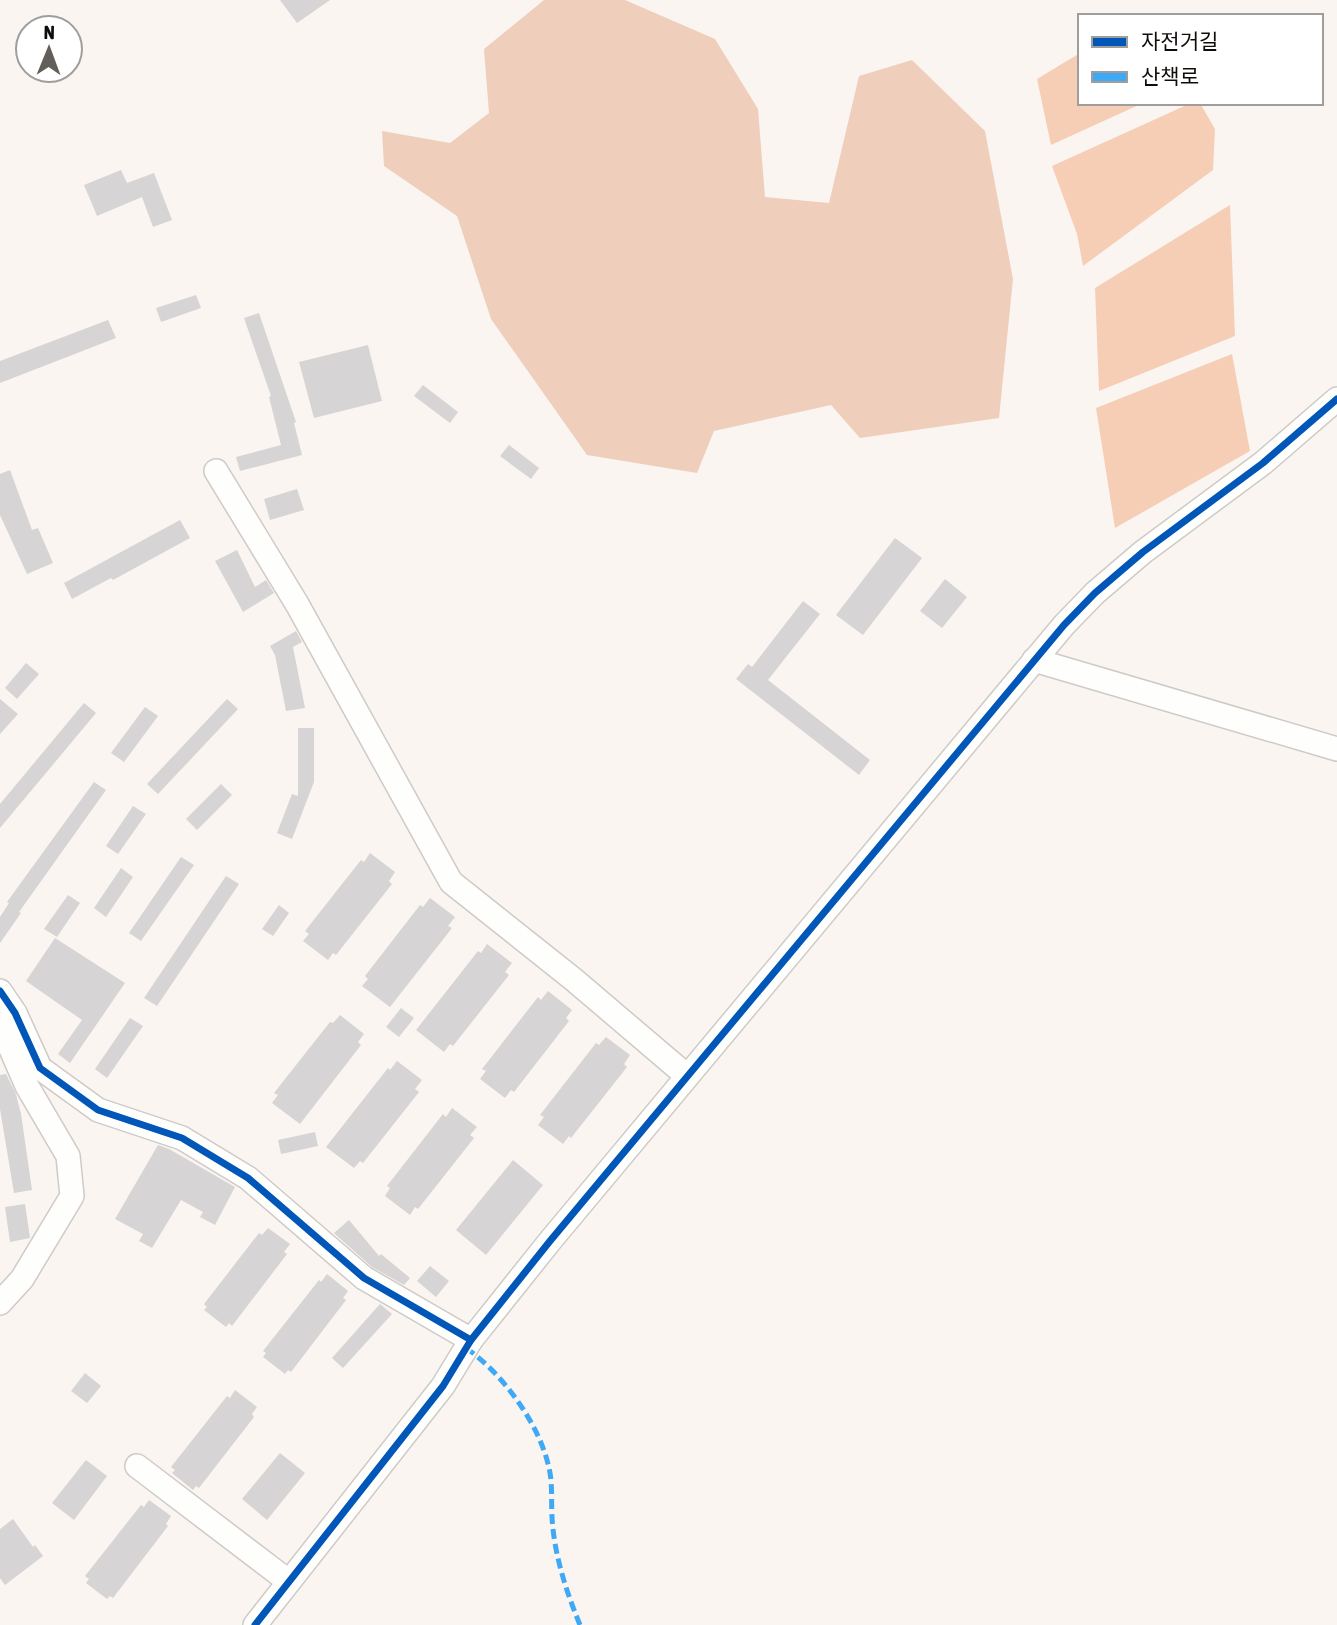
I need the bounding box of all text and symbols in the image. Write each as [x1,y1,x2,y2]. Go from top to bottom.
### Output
north arrow [14,14,84,84]
legend [1078,14,1323,105]
text: N [43,21,55,43]
text: 자전거길 [1141,29,1218,53]
text: 산책로 [1141,64,1199,88]

